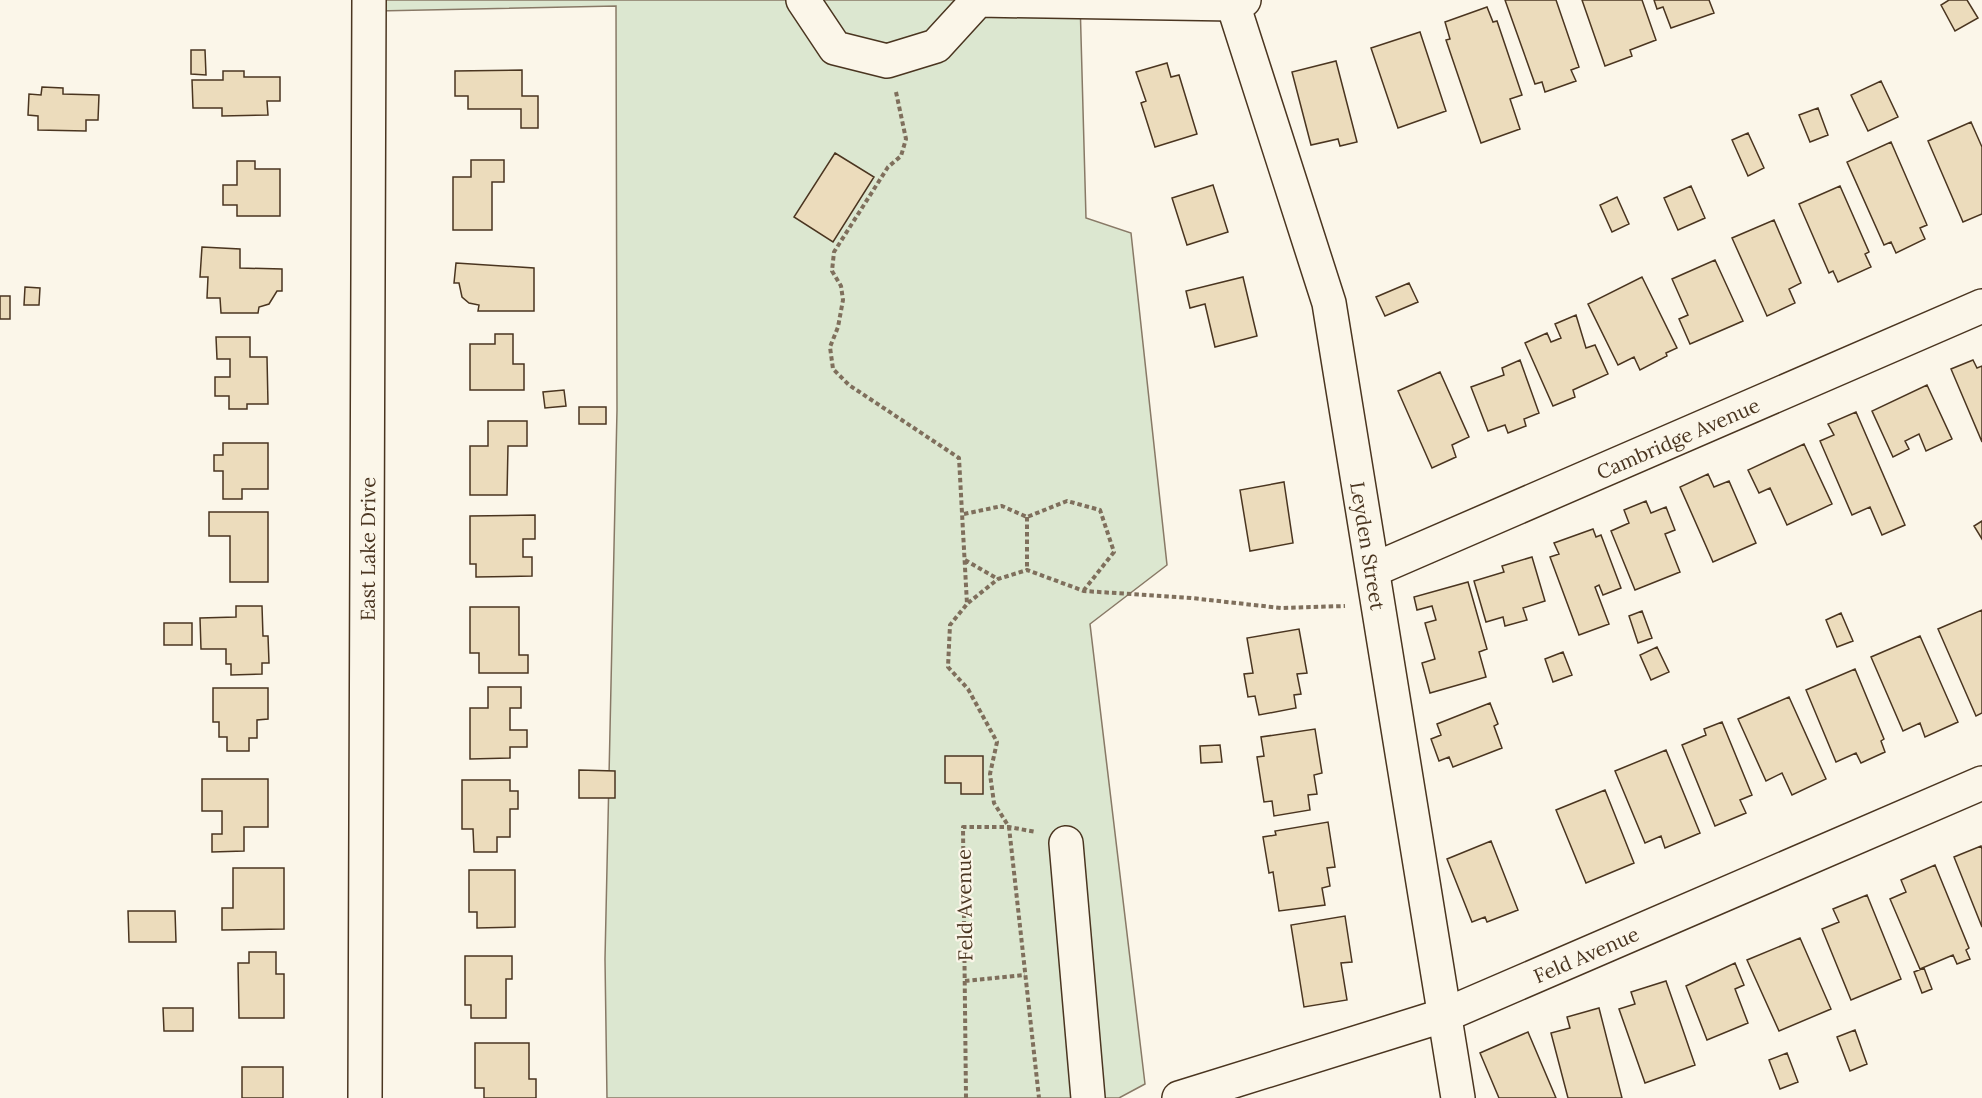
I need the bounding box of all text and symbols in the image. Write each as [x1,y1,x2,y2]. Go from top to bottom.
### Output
street label: Cambridge Avenue [1592,392,1763,484]
street label: East Lake Drive [354,477,380,621]
street label: Leyden Street [1346,480,1391,612]
street label: Feld Avenue [951,849,977,961]
street label: Feld Avenue [1529,920,1642,988]

